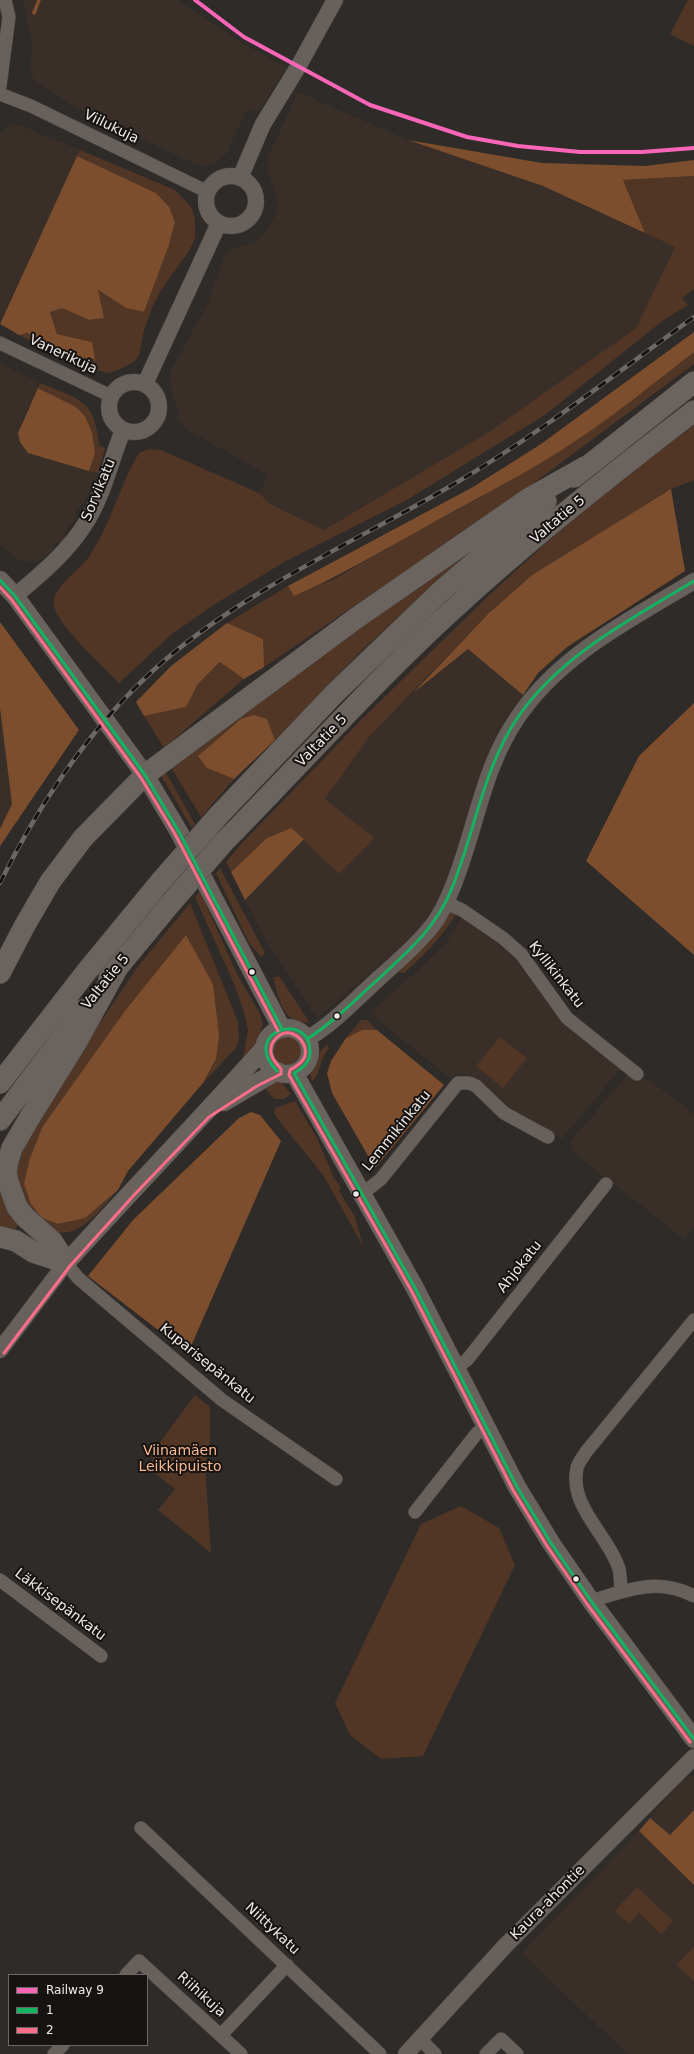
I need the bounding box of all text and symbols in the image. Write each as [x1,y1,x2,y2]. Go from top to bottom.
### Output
street label: Viilukuja [81,107,141,147]
street label: Vanerikuja [26,332,100,378]
street label: Sorvikatu [78,456,120,524]
street label: Valtatie 5 [527,492,589,548]
street label: Valtatie 5 [293,711,351,771]
street label: Kyllikinkatu [525,938,587,1012]
street label: Valtatie 5 [79,951,133,1013]
unlabelled marker [247,967,257,977]
unlabelled marker [332,1011,342,1021]
street label: Lemmikinkatu [359,1087,435,1175]
unlabelled marker [351,1189,361,1199]
street label: Ahjokatu [494,1238,546,1296]
street label: Kuparisepänkatu [156,1320,258,1408]
park label: Viinamäen Leikkipuisto [138,1443,222,1476]
street label: Läkkisepänkatu [11,1565,109,1645]
unlabelled marker [571,1574,581,1584]
street label: Kaura-ahontie [507,1862,589,1944]
street label: Niittykatu [241,1900,303,1958]
street label: Riihikuja [173,1969,229,2021]
legend [8,1974,148,2046]
text: Railway 9 [46,1983,104,1997]
text: 1 [46,2003,54,2017]
text: 2 [46,2023,54,2037]

